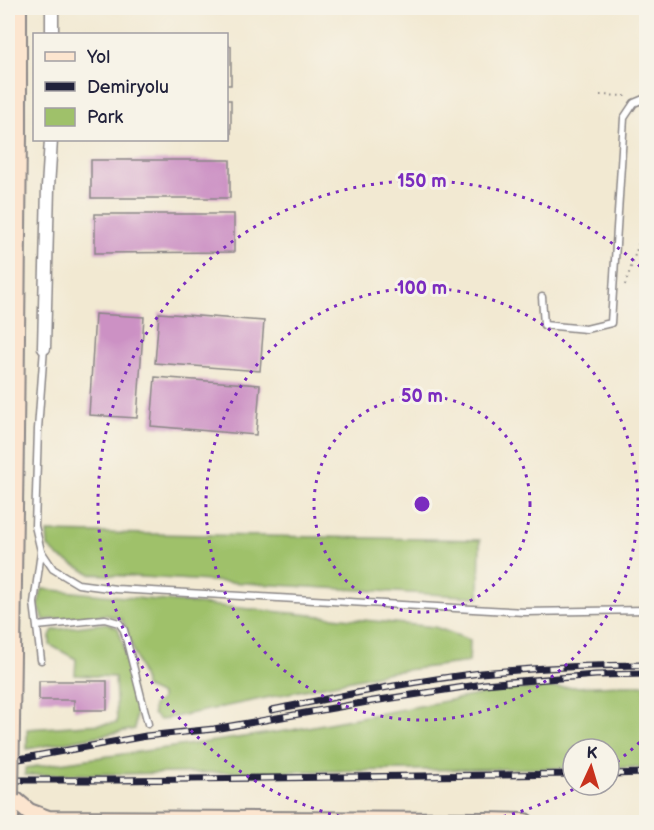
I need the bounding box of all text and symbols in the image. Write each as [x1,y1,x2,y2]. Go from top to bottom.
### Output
legend [33,33,228,141]
text: Yol [86,47,110,68]
text: Demiryolu [87,77,169,98]
text: Park [87,107,123,128]
text: 150 m [397,171,447,192]
text: 100 m [397,278,447,299]
text: 50 m [401,386,443,407]
centre of rings [412,494,432,514]
north arrow [561,737,621,797]
text: K [586,744,598,763]

